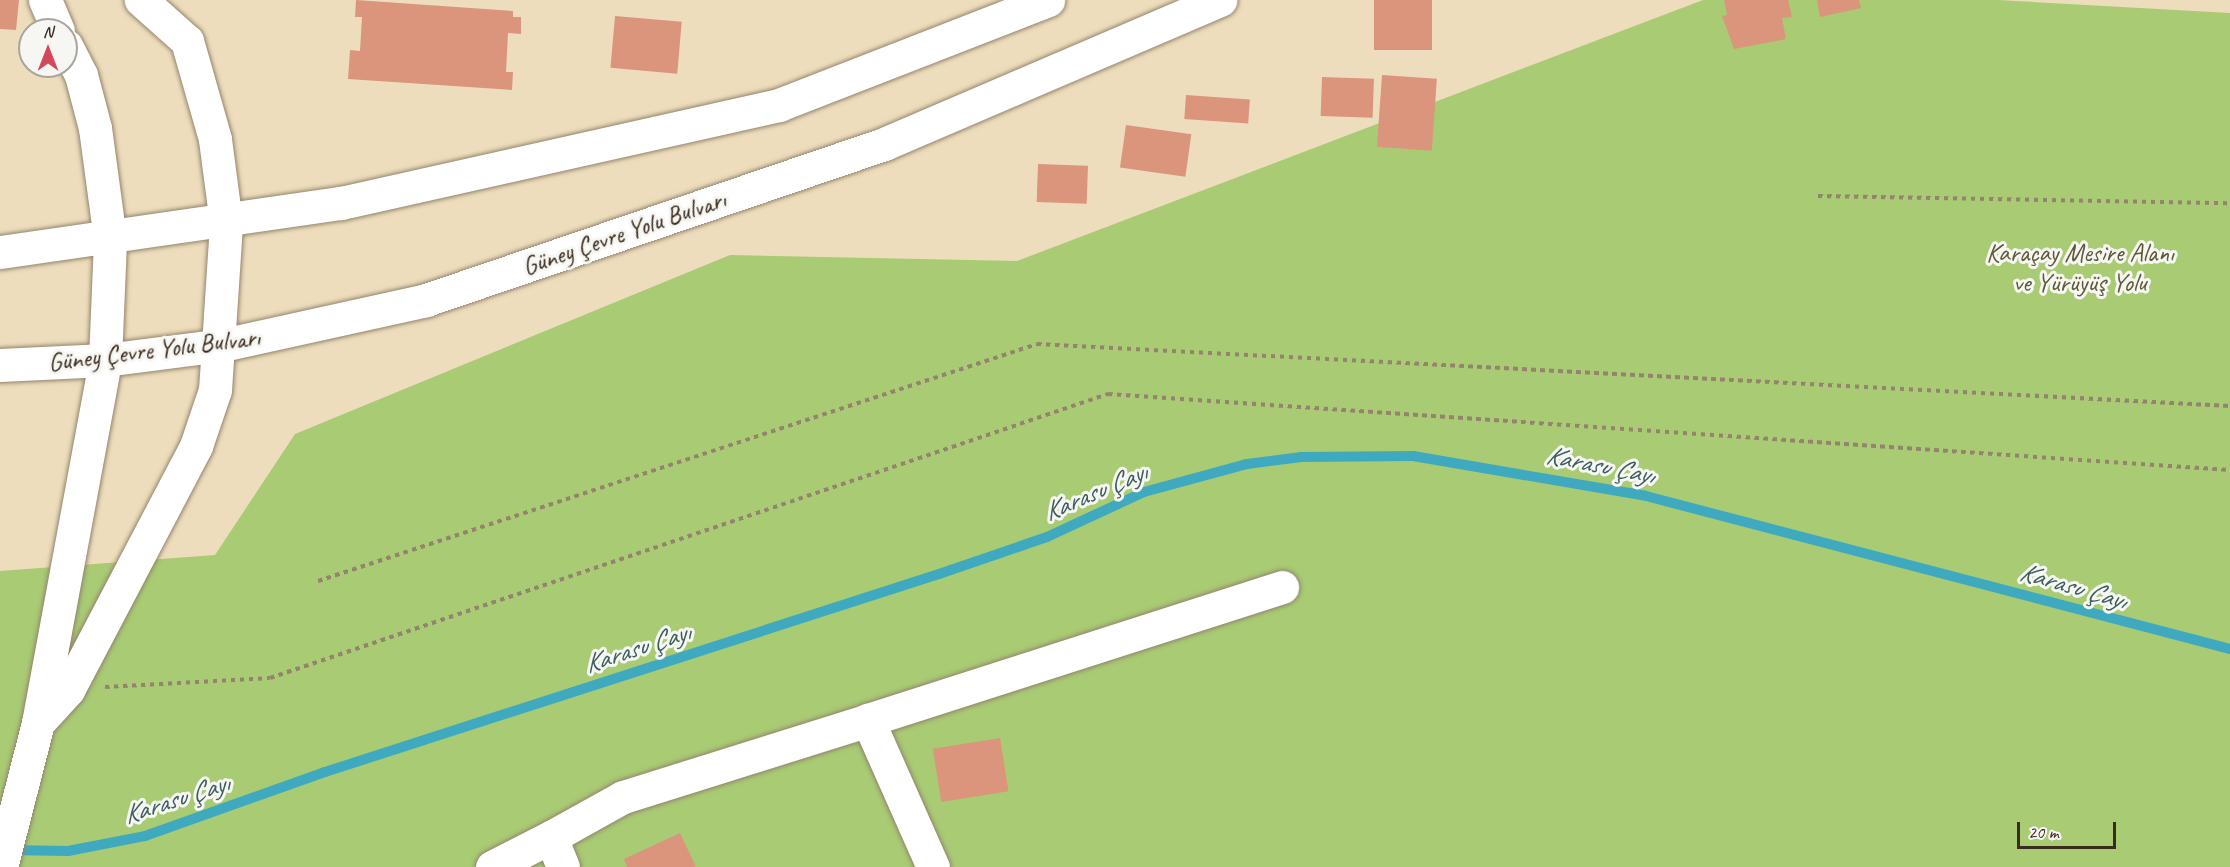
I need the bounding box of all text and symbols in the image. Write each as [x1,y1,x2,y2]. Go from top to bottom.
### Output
north arrow [18,18,78,78]
text: N [43,22,53,42]
street label: Güney Çevre Yolu Bulvarı [518,184,730,282]
park label: Karaçay Mesire Alanı ve Yürüyüş Yolu [1986,237,2174,298]
street label: Güney Çevre Yolu Bulvarı [46,322,262,378]
water label: Karasu Çayı [1543,439,1657,491]
water label: Karasu Çayı [1039,456,1151,528]
water label: Karasu Çayı [2016,555,2130,617]
water label: Karasu Çayı [580,616,694,680]
water label: Karasu Çayı [119,767,233,831]
scale bar [2020,810,2119,848]
text: 20 m [2028,821,2059,843]

